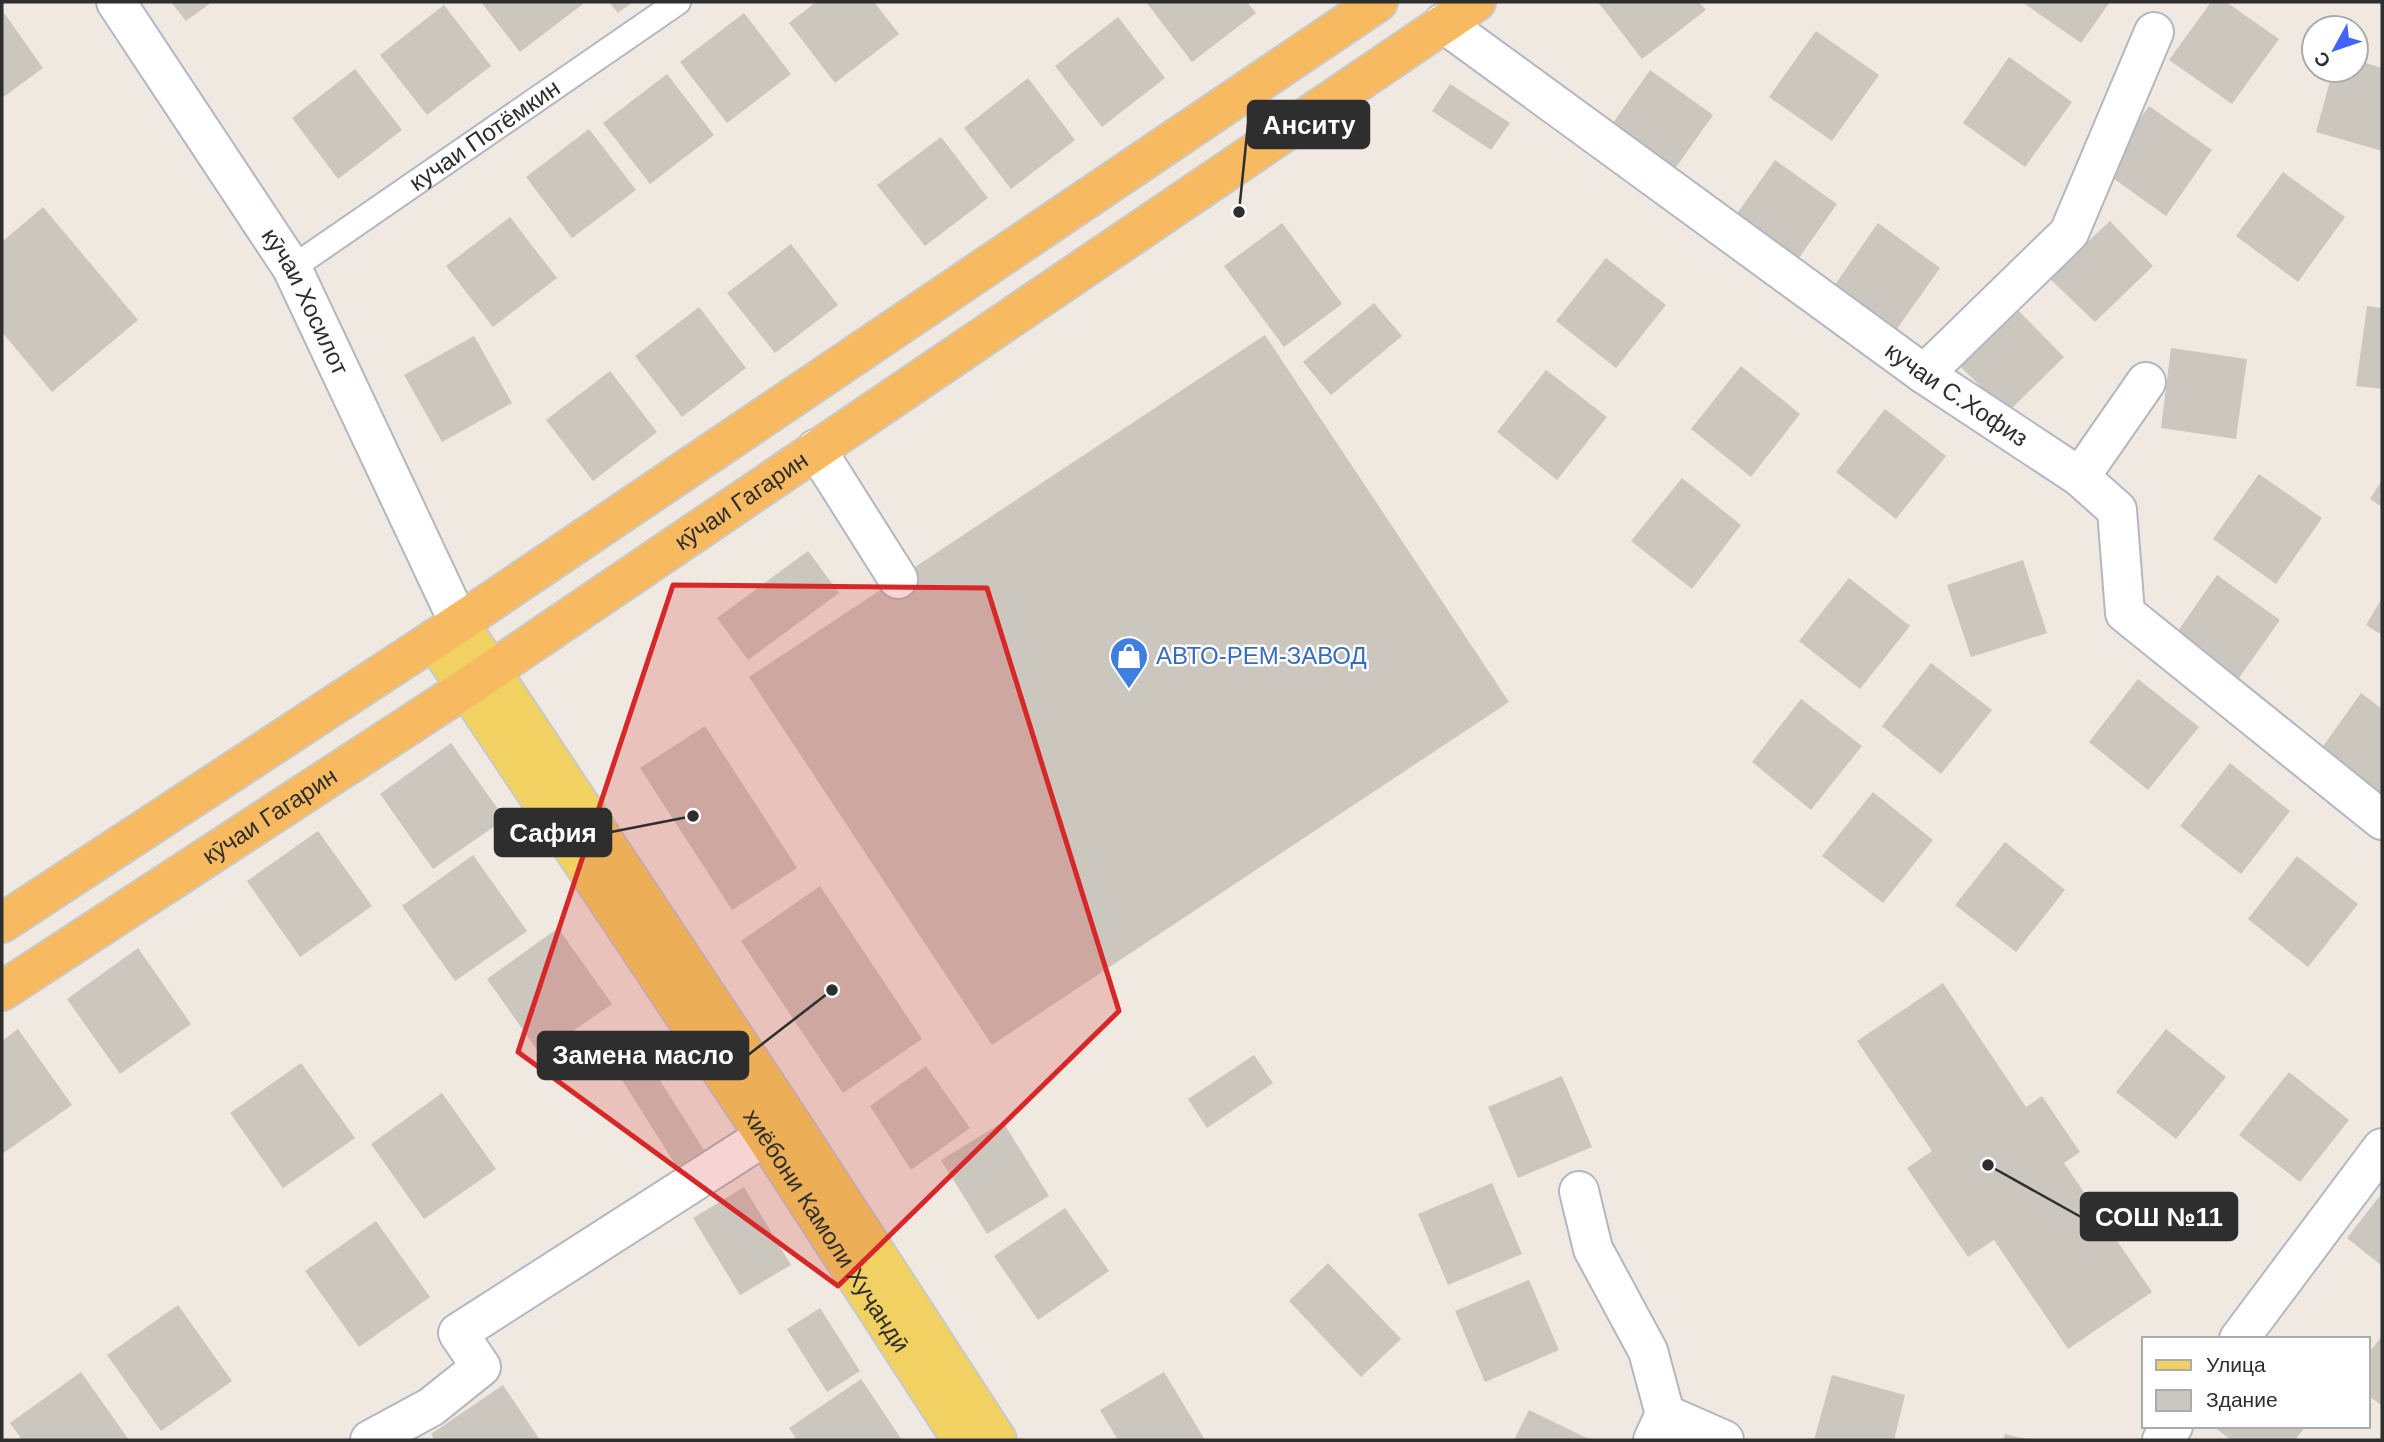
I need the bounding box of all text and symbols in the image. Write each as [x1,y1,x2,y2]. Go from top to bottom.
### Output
north arrow [2300,14,2370,84]
text: С [2310,47,2335,72]
street label: кучаи Потёмкин [404,74,565,196]
callout: Анситу [1248,101,1369,148]
text: Анситу [1263,110,1356,140]
street label: кӯчаи Хосилот [257,223,354,379]
street label: кучаи С.Хофиз [1880,336,2033,452]
street label: кӯчаи Гагарин [669,446,813,555]
shop icon: АВТО-РЕМ-ЗАВОД [1108,635,1150,690]
place label: АВТО-РЕМ-ЗАВОД [1156,642,1367,669]
street label: кӯчаи Гагарин [197,762,342,869]
callout: Сафия [495,809,611,856]
text: Сафия [509,818,597,848]
callout: Замена масло [538,1032,748,1079]
text: Замена масло [552,1040,734,1070]
street label: хиёбони Камоли Хуҷандӣ [738,1104,915,1357]
callout: СОШ №11 [2081,1193,2237,1240]
text: СОШ №11 [2095,1202,2223,1232]
legend [2142,1337,2370,1428]
text: Улица [2206,1353,2266,1376]
text: Здание [2206,1388,2278,1411]

